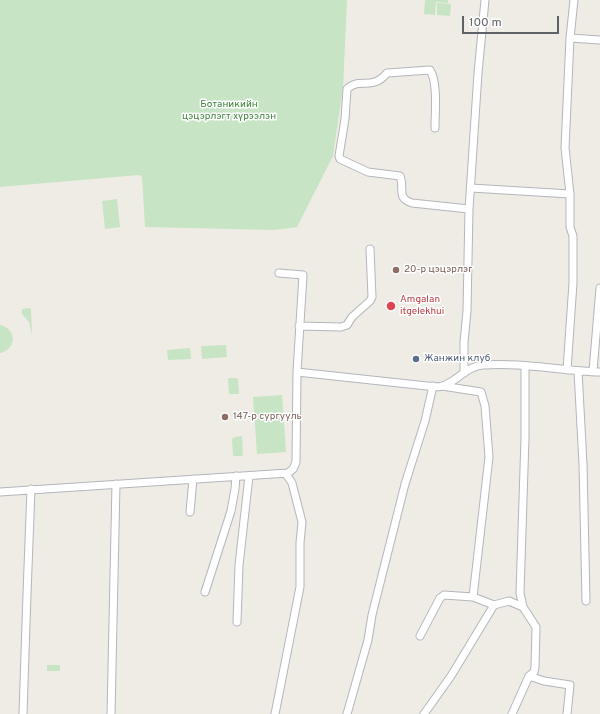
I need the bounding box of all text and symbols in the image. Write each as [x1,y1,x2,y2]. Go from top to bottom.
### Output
scale bar [464,8,561,34]
text: 100 m [469,15,502,31]
park label: Ботаникийн цэцэрлэгт хүрээлэн [182,99,276,122]
place label: 20-р цэцэрлэг [404,264,472,276]
marker: 20-р цэцэрлэг [391,265,401,275]
place label: Amgalan itgelekhui [400,294,444,318]
marker: Amgalan itgelekhui [385,300,397,312]
place label: Жанжин клуб [424,353,490,365]
marker: Жанжин клуб [411,354,421,364]
place label: 147-р сургууль [233,411,302,423]
marker: 147-р сургууль [220,412,230,422]

